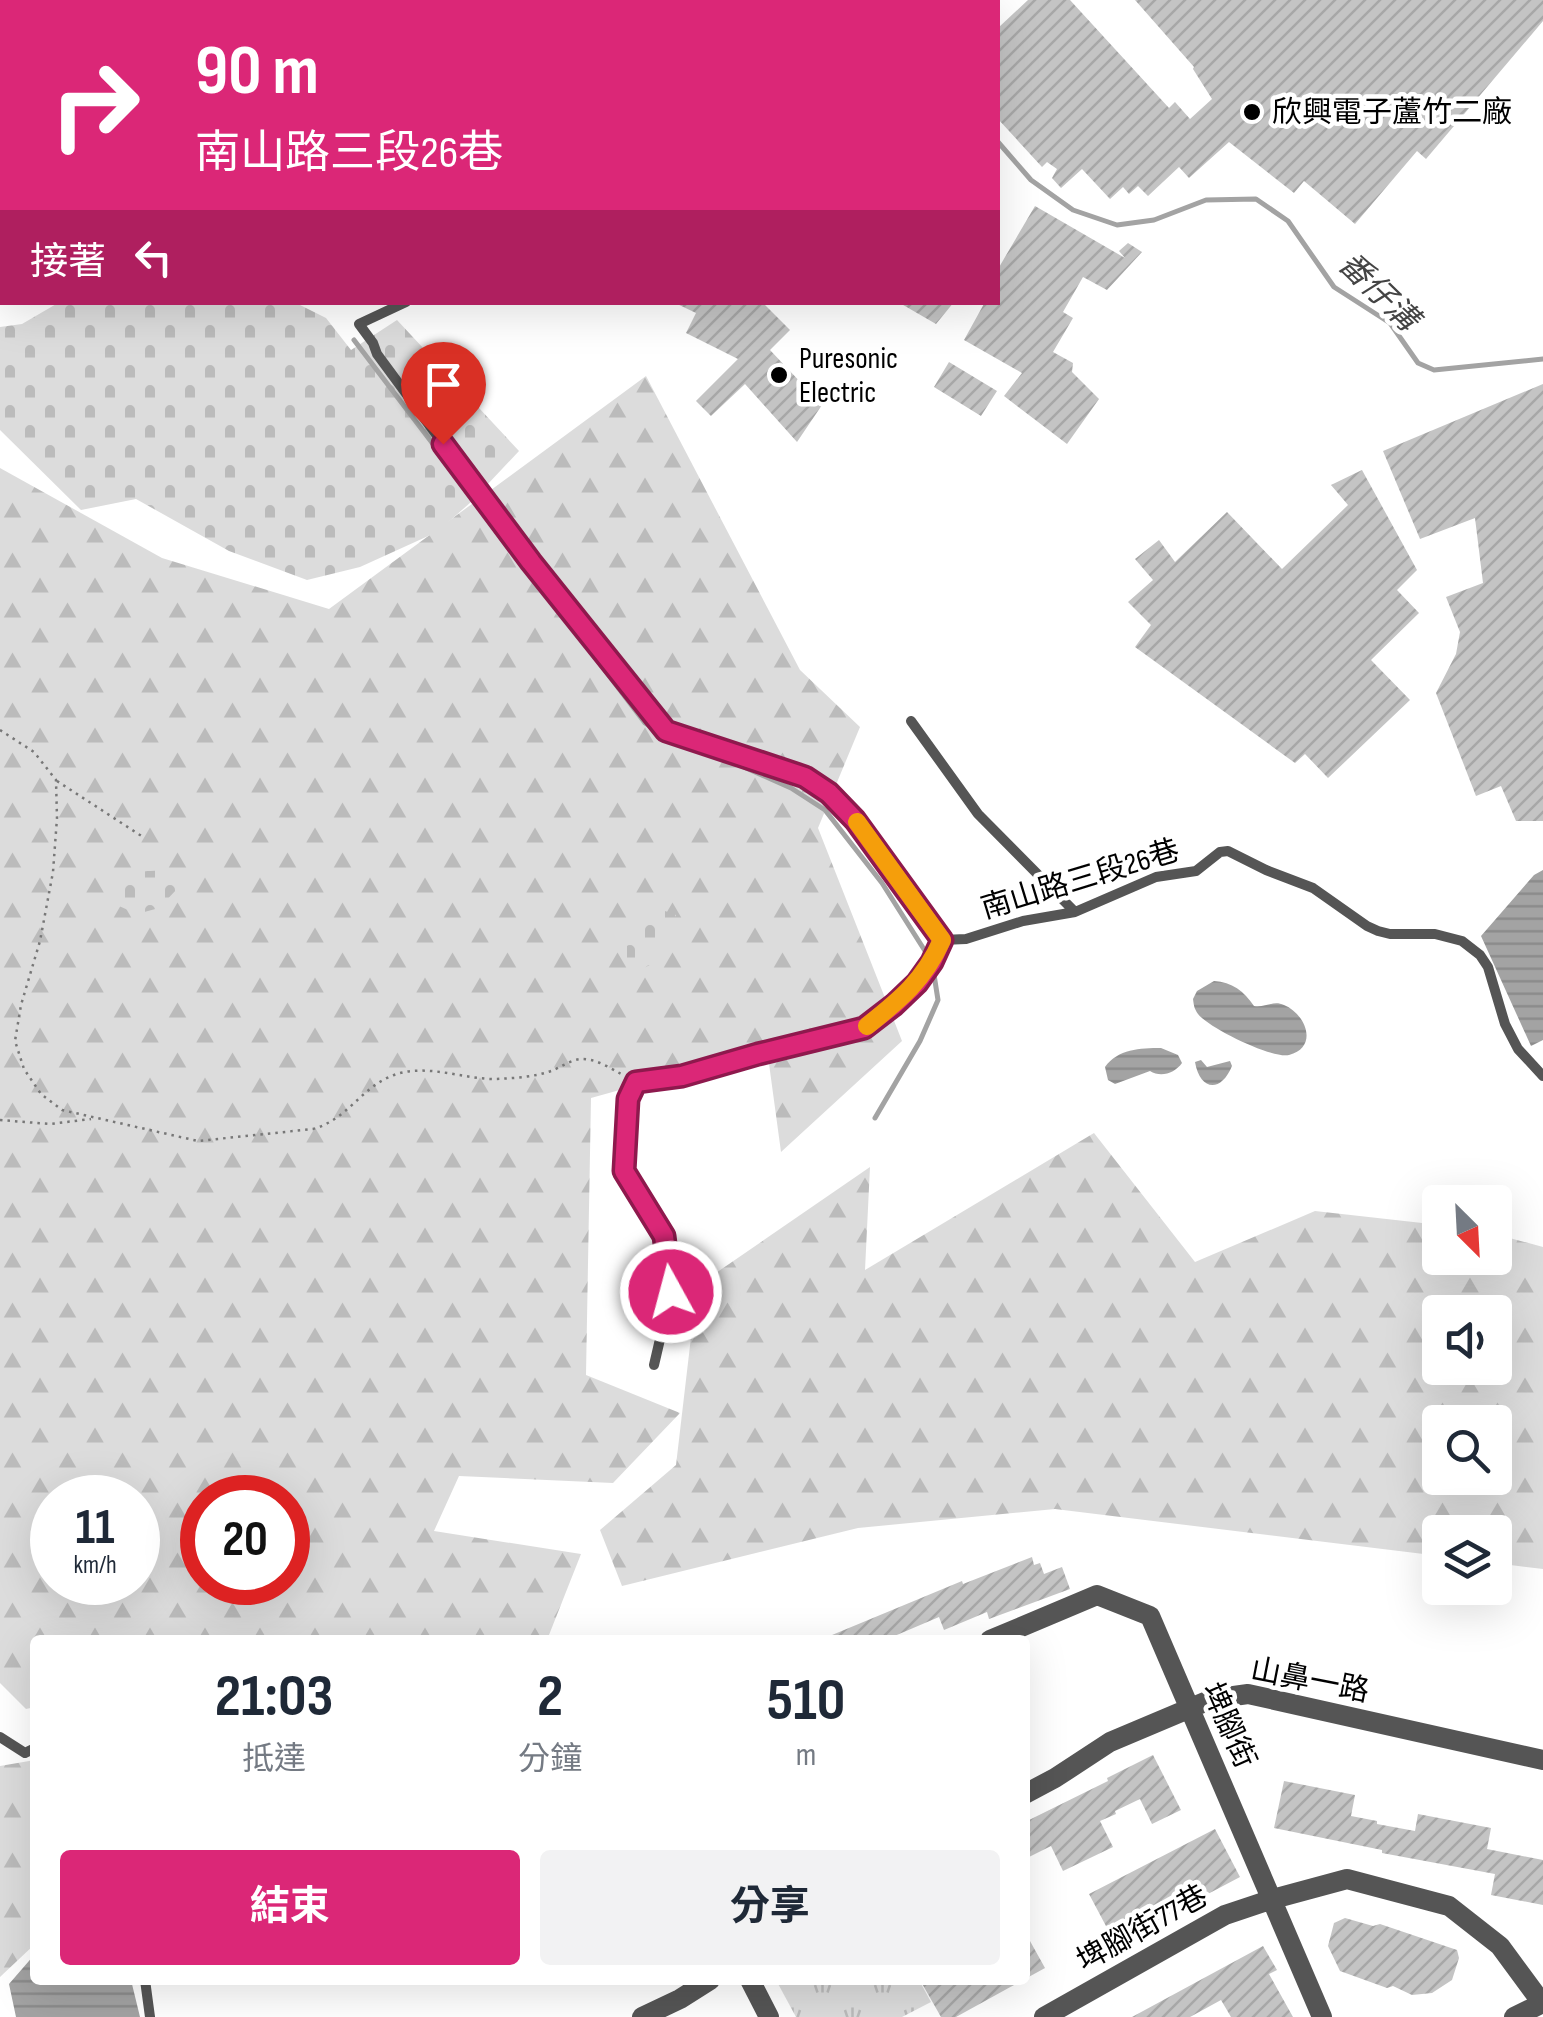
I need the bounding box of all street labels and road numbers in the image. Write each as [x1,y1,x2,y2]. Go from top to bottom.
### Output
street label: 南山路三段26巷 [977,833,1184,927]
street label: 山鼻一路 [1247,1652,1372,1710]
street label: 埤腳街 [1193,1677,1263,1774]
street label: 埤腳街77巷 [1071,1878,1214,1980]

